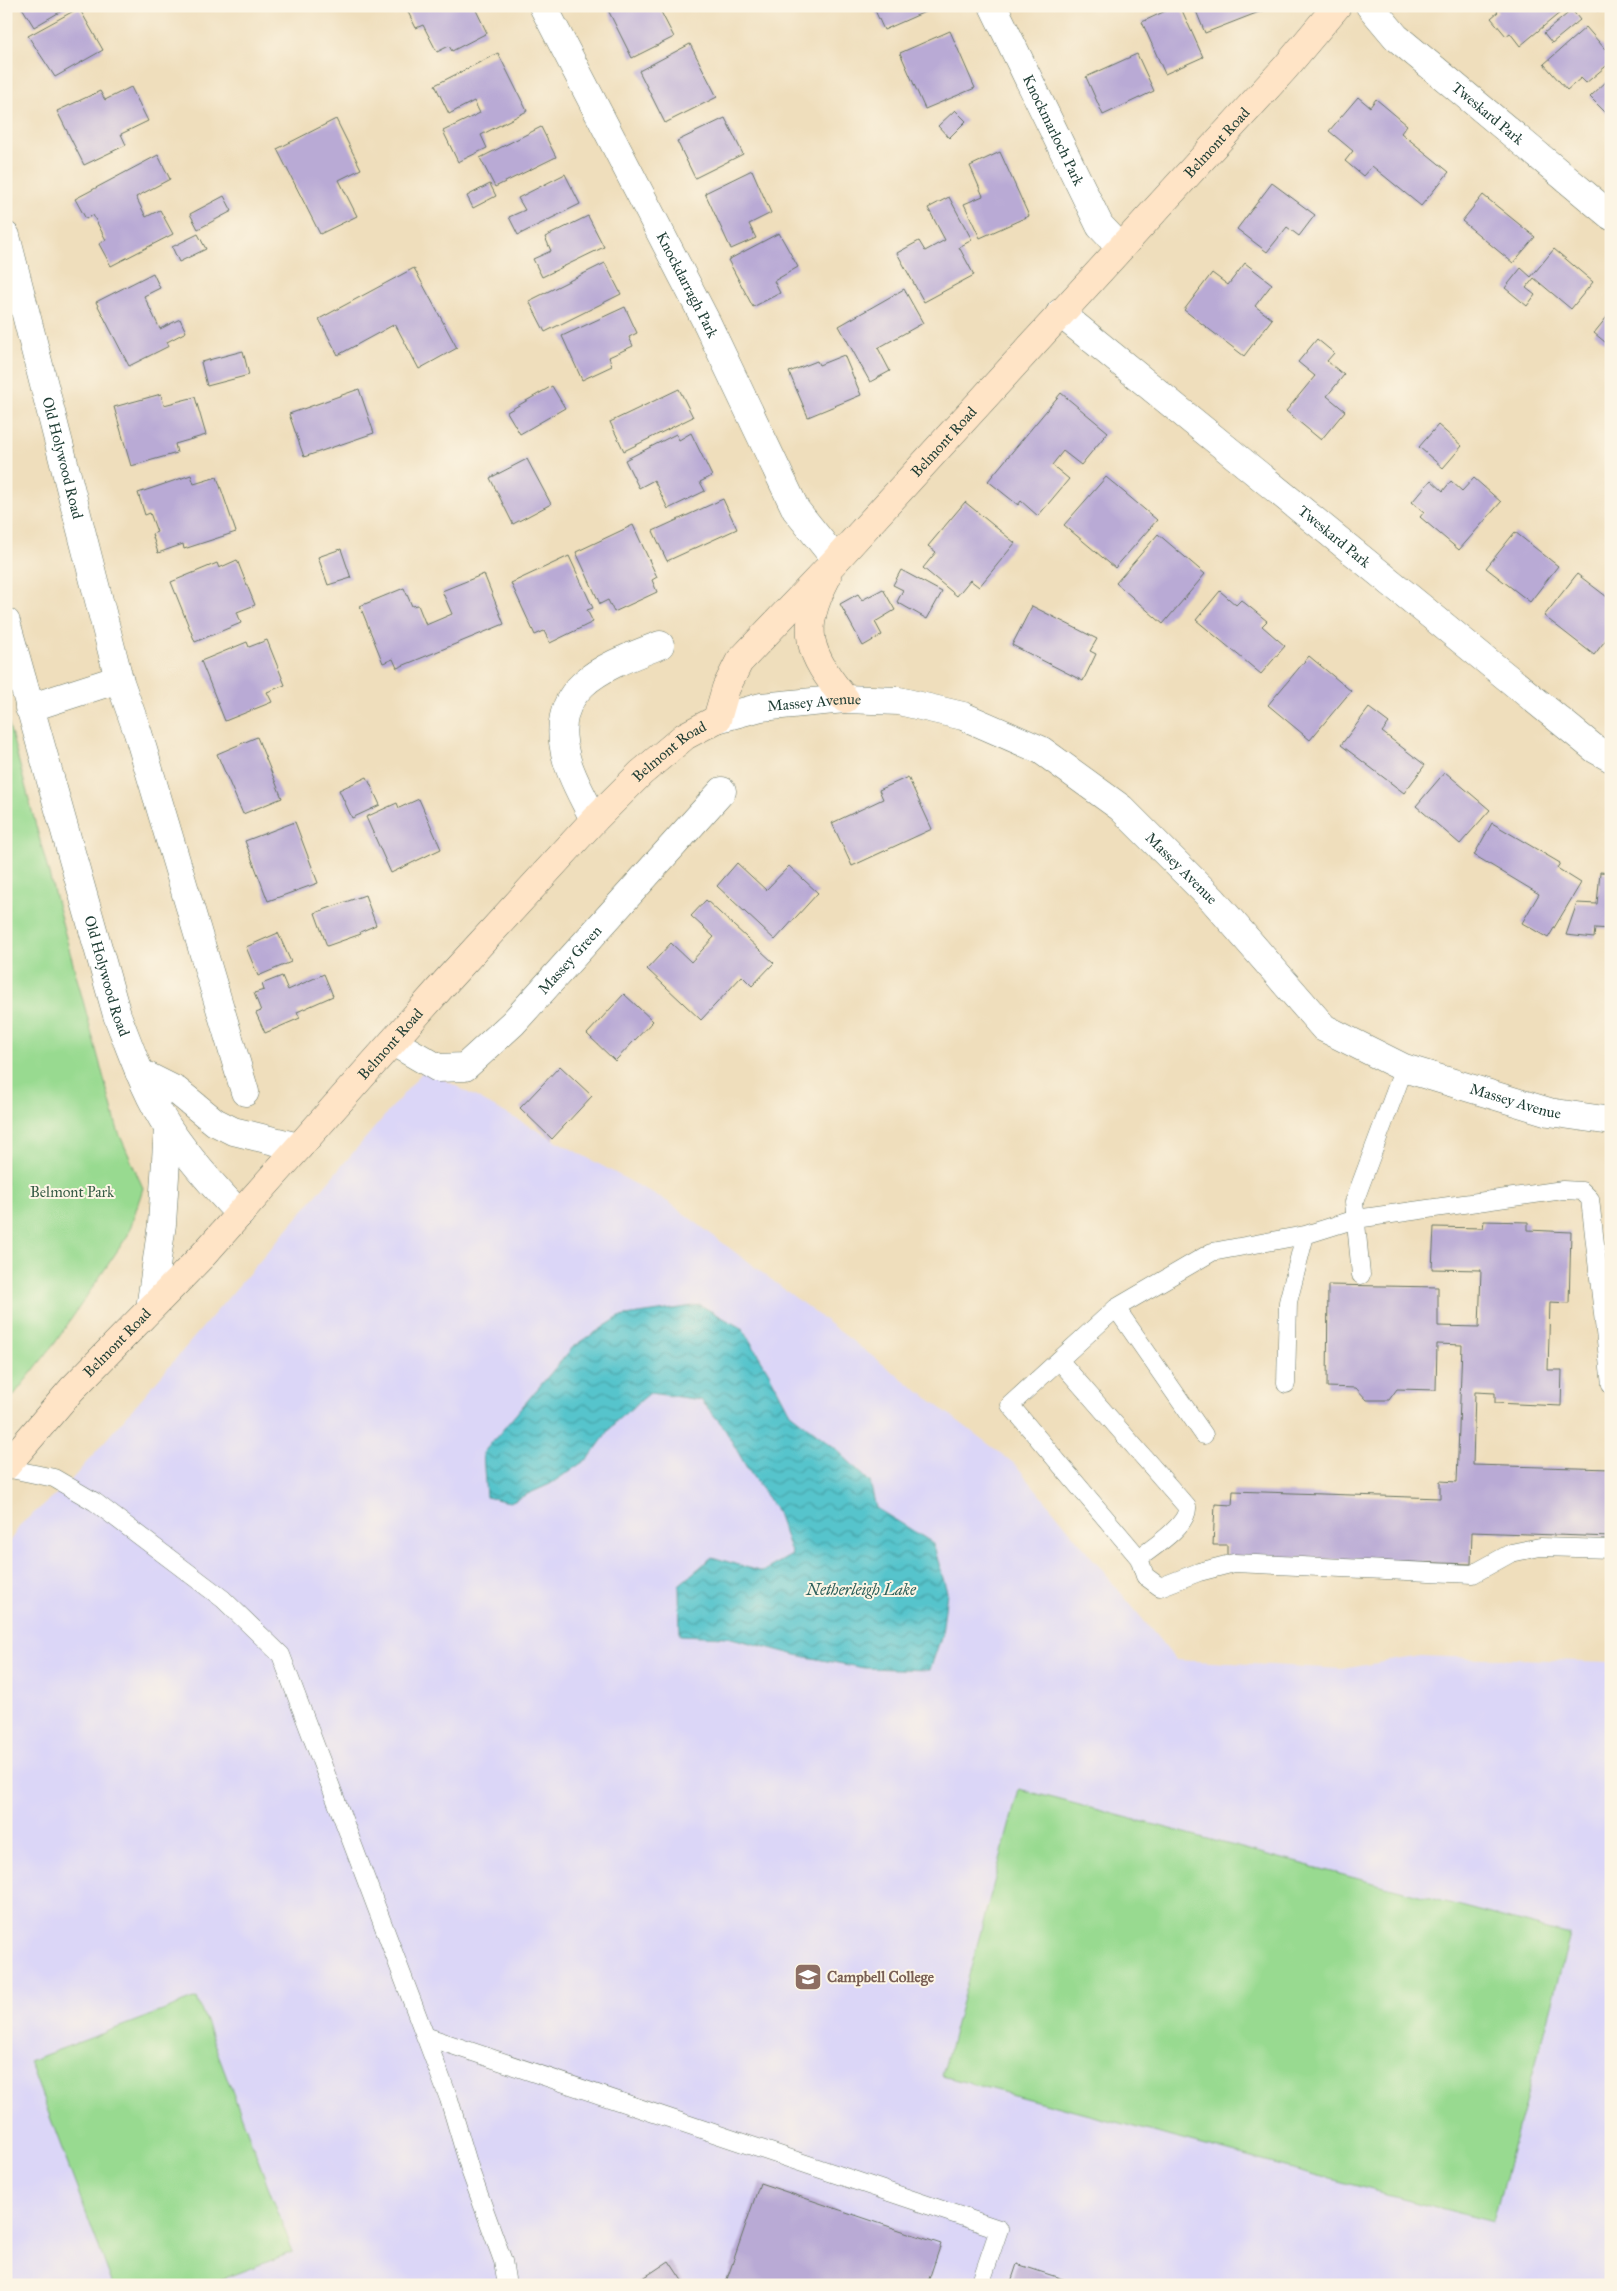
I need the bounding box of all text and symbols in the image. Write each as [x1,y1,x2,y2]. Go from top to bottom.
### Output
street label: Knockmarloch Park [1019,72,1088,188]
street label: Tweskard Park [1448,78,1528,149]
street label: Belmont Road [1180,103,1254,182]
street label: Knockdarragh Park [652,229,722,341]
street label: Old Holywood Road [38,395,87,521]
street label: Belmont Road [907,403,981,481]
street label: Tweskard Park [1295,502,1374,572]
street label: Massey Avenue [766,690,861,715]
street label: Belmont Road [628,717,710,786]
street label: Massey Avenue [1142,829,1221,908]
street label: Old Holywood Road [80,913,134,1039]
street label: Massey Green [534,922,605,998]
street label: Belmont Road [354,1004,427,1083]
street label: Massey Avenue [1468,1079,1562,1123]
park label: Belmont Park [30,1183,114,1201]
street label: Belmont Road [80,1304,155,1381]
water label: Netherleigh Lake [805,1580,917,1599]
school or university icon: Campbell College [793,1962,823,1992]
place label: Campbell College [827,1968,935,1987]

